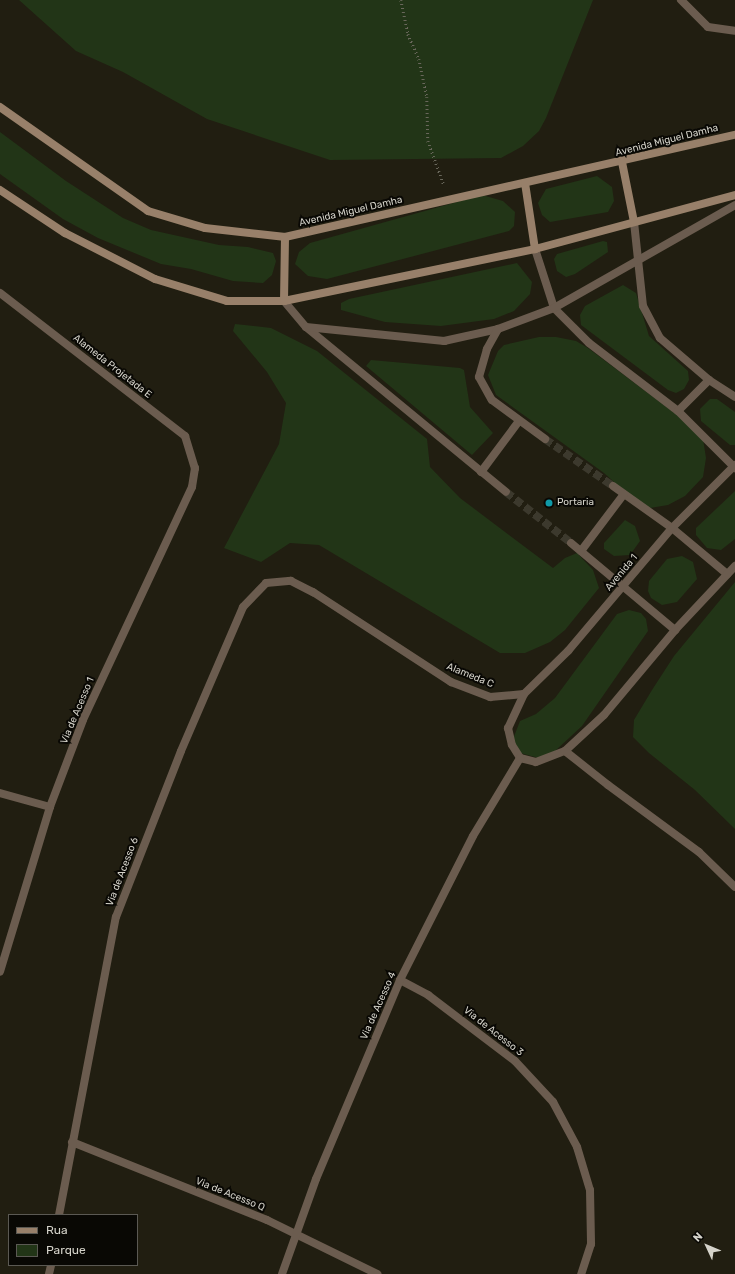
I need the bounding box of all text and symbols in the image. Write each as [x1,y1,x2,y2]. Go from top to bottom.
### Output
street label: Avenida Miguel Damha [614,122,720,160]
street label: Avenida Miguel Damha [298,194,404,230]
street label: Alameda Projetada E [70,333,154,401]
place label: Portaria [557,497,594,509]
marker: Portaria [544,498,554,508]
street label: Avenida 1 [603,552,641,594]
street label: Alameda C [445,661,495,691]
street label: Via de Acesso 1 [59,676,97,746]
street label: Via de Acesso 6 [104,836,142,908]
street label: Via de Acesso 4 [359,970,399,1042]
street label: Via de Acesso 3 [461,1005,525,1059]
street label: Via de Acesso Q [194,1176,266,1214]
legend [8,1214,138,1266]
text: Rua [46,1223,68,1237]
north arrow [687,1226,727,1266]
text: N [691,1230,705,1245]
text: Parque [46,1243,86,1257]

